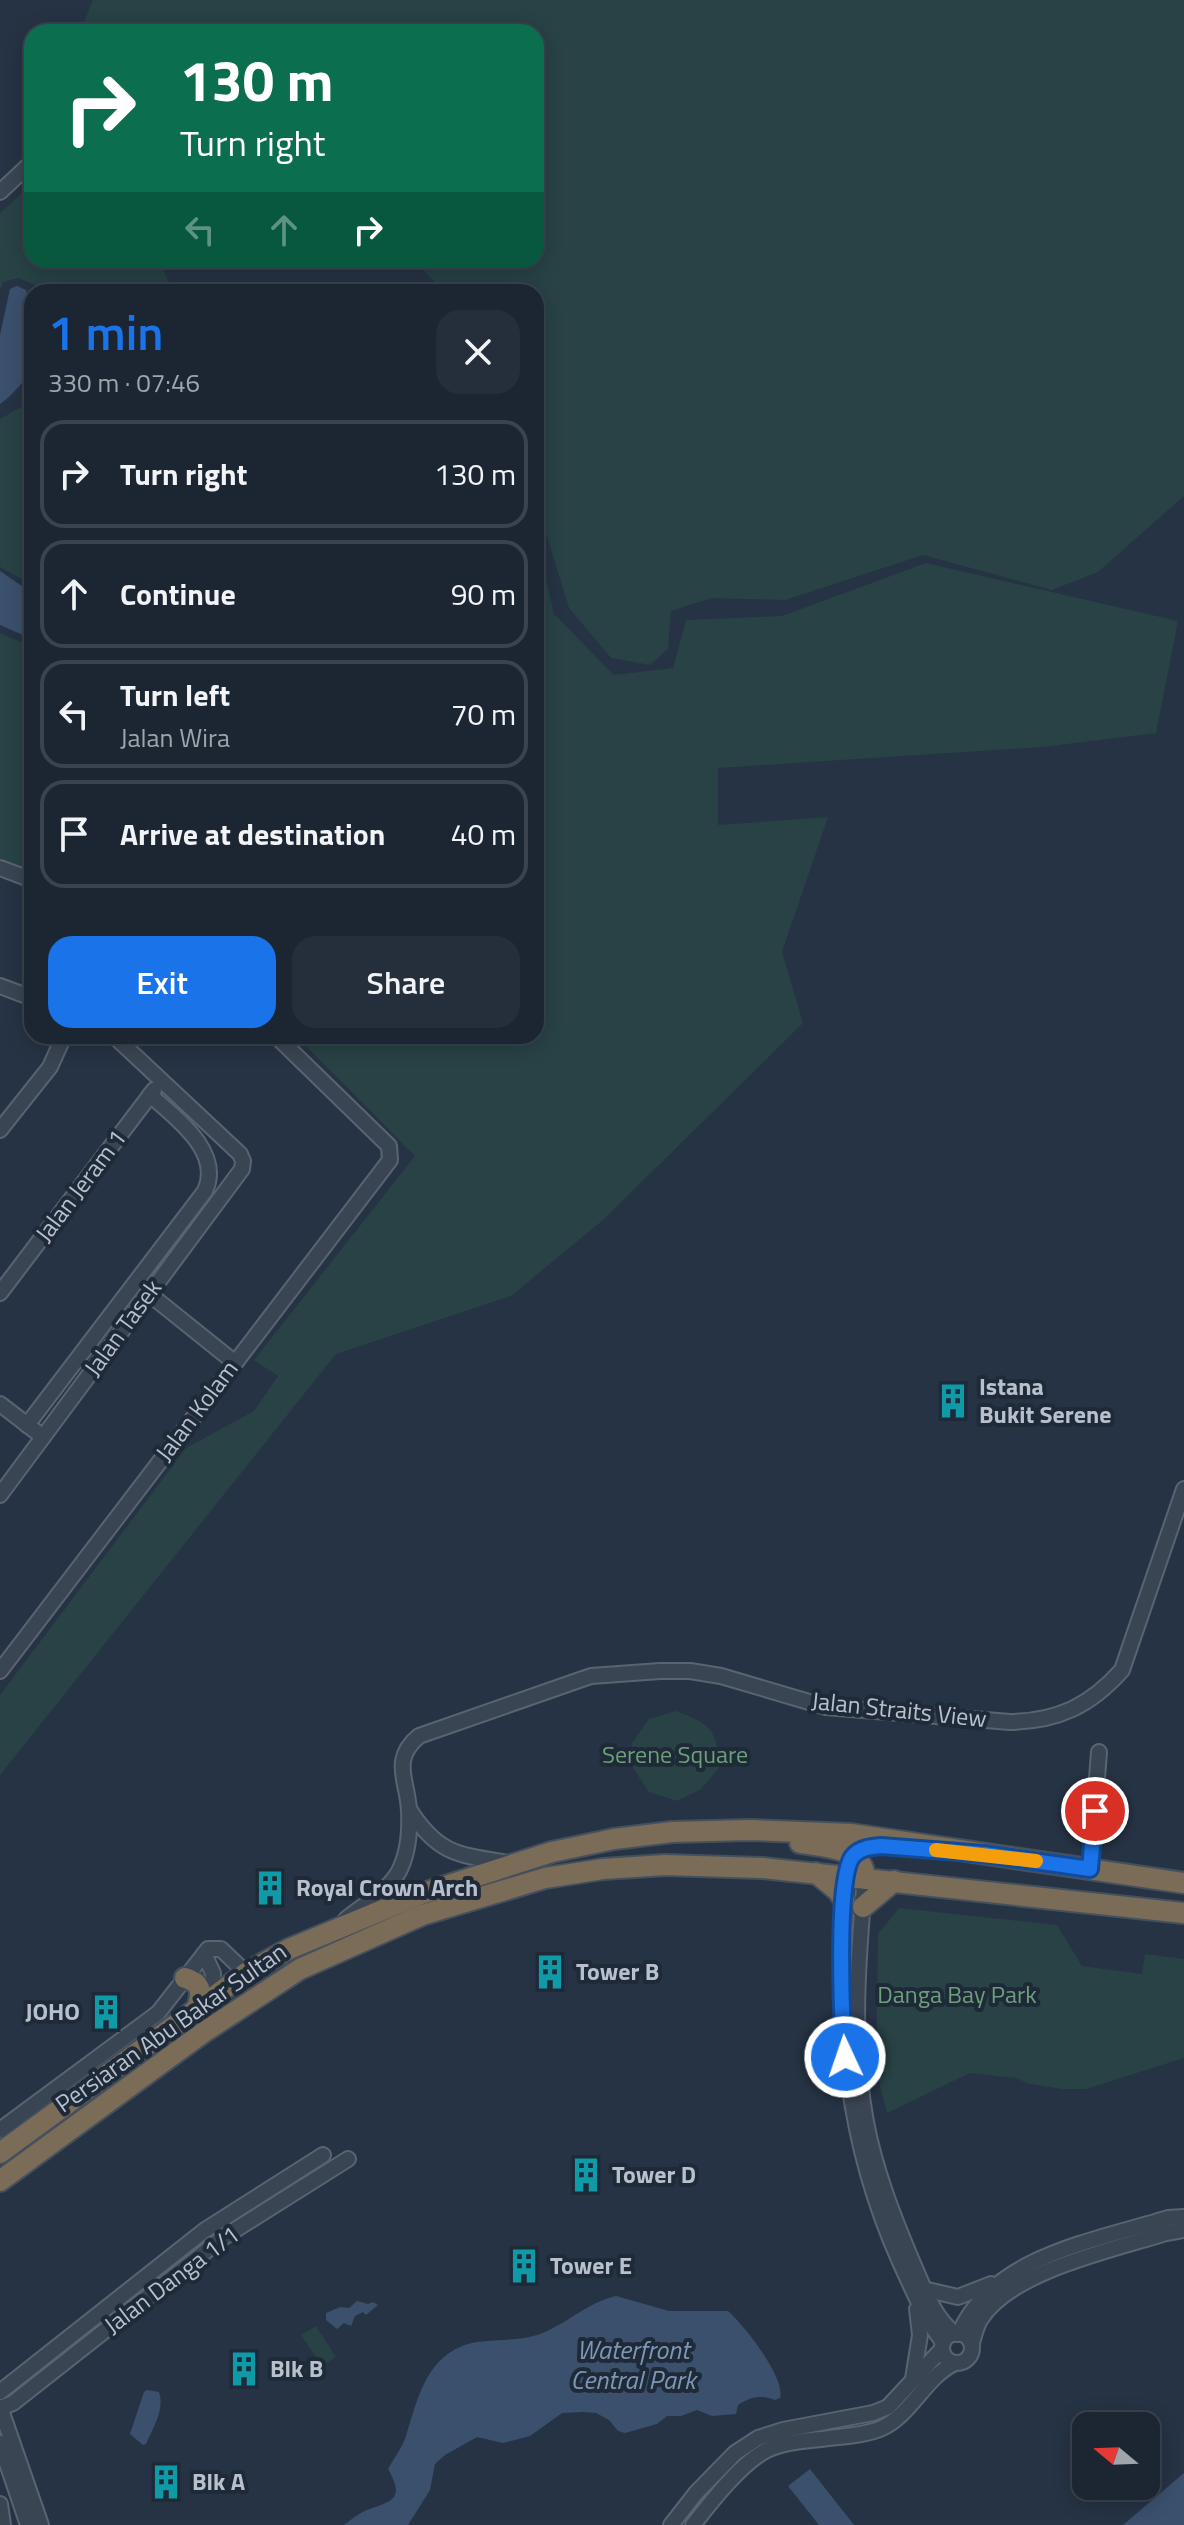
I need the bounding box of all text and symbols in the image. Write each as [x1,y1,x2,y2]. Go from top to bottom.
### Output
text: 130 m [180,38,333,123]
icon: right [48,56,152,160]
text: Turn right [180,115,325,170]
icon: left [178,208,222,252]
icon: ahead [262,208,306,252]
icon: right [346,208,390,252]
text: 1 min [48,296,163,369]
button: close [436,310,520,394]
text: 330 m · 07:46 [48,363,200,402]
text: Turn right [120,451,248,497]
text: 130 m [434,451,516,497]
icon: right [52,452,96,496]
text: Continue [120,571,236,617]
text: 90 m [451,571,516,617]
icon: ahead [52,572,96,616]
text: Turn left [120,672,230,718]
text: 70 m [451,691,516,737]
icon: left [52,692,96,736]
text: Jalan Wira [120,718,230,757]
text: Arrive at destination [120,811,385,857]
text: 40 m [451,811,516,857]
icon: arrive [52,812,96,856]
button: Exit [48,936,276,1028]
button: Share [292,936,520,1028]
street label: Jalan Jeram 1 [26,1122,135,1249]
street label: Jalan Tasek [75,1271,170,1383]
street label: Jalan Kolam [146,1352,246,1468]
place label: Istana Bukit Serene [979,1368,1111,1432]
building icon: Istana Bukit Serene [934,1382,972,1420]
street label: Jalan Straits View [810,1682,988,1736]
park label: Serene Square [602,1736,748,1772]
pin [1061,1777,1129,1845]
icon: arrive [1073,1789,1117,1833]
building icon: Royal Crown Arch [251,1869,289,1907]
place label: Royal Crown Arch [296,1869,478,1905]
street label: Persiaran Abu Bakar Sultan [48,1934,293,2121]
building icon: Tower B [531,1953,569,1991]
place label: Tower B [576,1953,659,1989]
park label: Danga Bay Park [877,1976,1037,2012]
place label: JOHO [25,1993,80,2029]
building icon: JOHO [87,1993,125,2031]
position arrow [803,2015,887,2099]
building icon: Tower D [567,2156,605,2194]
place label: Tower D [612,2156,696,2192]
street label: Jalan Danga 1/1 [96,2216,247,2342]
building icon: Tower E [505,2247,543,2285]
place label: Tower E [550,2247,632,2283]
water label: Waterfront Central Park [570,2330,699,2399]
building icon: Blk B [225,2350,263,2388]
place label: Blk B [270,2350,323,2386]
north arrow [1072,2412,1160,2500]
map controls [1072,2412,1160,2500]
building icon: Blk A [147,2463,185,2501]
place label: Blk A [192,2463,246,2499]

